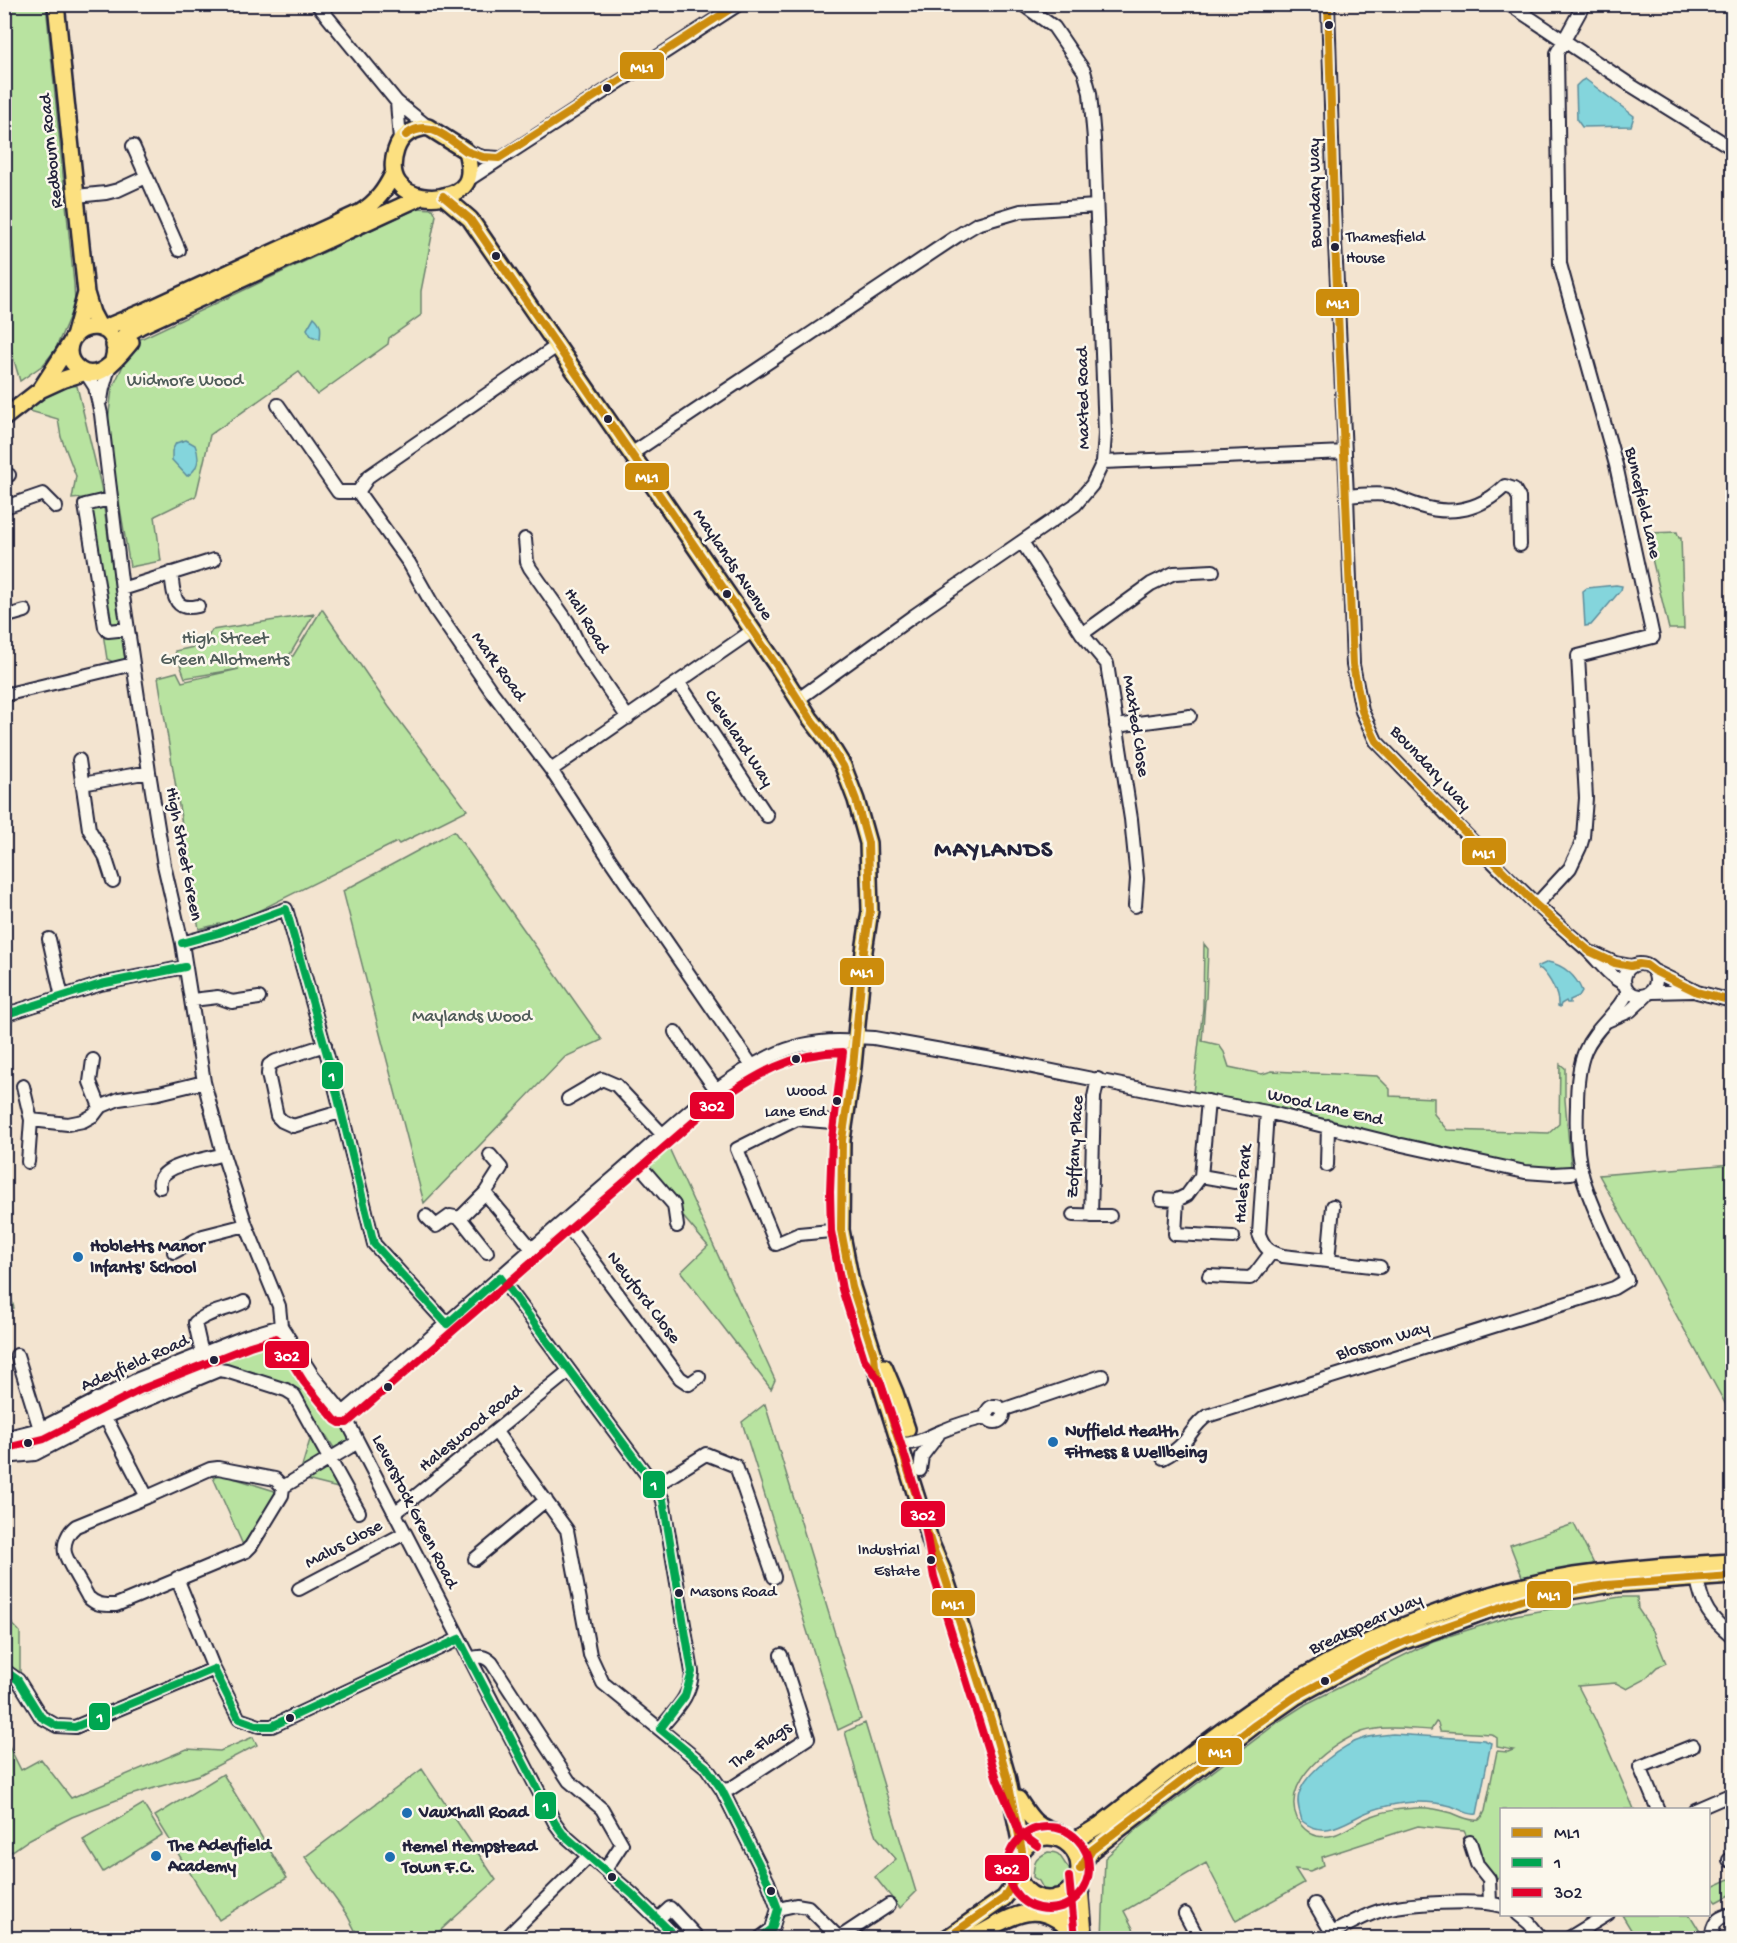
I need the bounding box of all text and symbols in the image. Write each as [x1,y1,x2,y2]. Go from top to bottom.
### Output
unlabelled marker [1323,19,1335,31]
line badge: ML1 [619,51,665,80]
text: ML1 [630,60,654,79]
unlabelled marker [601,82,613,94]
street label: Redbourn Road [35,91,68,209]
street label: Boundary Way [1305,138,1327,249]
place label: Thamesfield House [1345,229,1426,269]
marker: Thamesfield House [1329,241,1341,253]
unlabelled marker [490,250,502,262]
line badge: ML1 [1315,288,1360,317]
text: ML1 [1326,296,1350,315]
street label: Maxted Road [1073,345,1095,450]
park label: Widmore Wood [127,371,245,392]
unlabelled marker [602,413,614,425]
street label: Buncefield Lane [1619,444,1665,561]
line badge: ML1 [624,462,670,491]
text: ML1 [635,470,659,489]
street label: Maylands Avenue [687,505,777,625]
street label: Hall Road [559,585,614,658]
unlabelled marker [721,588,733,600]
street label: Mark Road [466,628,531,707]
park label: High Street Green Allotments [161,629,291,671]
street label: Maxted Close [1117,674,1153,779]
street label: Cleveland Way [699,686,777,792]
street label: Boundary Way [1384,721,1475,816]
street label: High Street Green [160,786,206,923]
district label: MAYLANDS [934,837,1054,866]
line badge: ML1 [1461,837,1507,866]
text: ML1 [1472,846,1496,865]
line badge: ML1 [839,957,885,986]
text: ML1 [850,965,874,984]
park label: Maylands Wood [412,1007,533,1028]
unlabelled marker [790,1053,802,1065]
line badge: 1 [321,1061,344,1090]
text: 1 [328,1069,335,1088]
place label: Wood Lane End [765,1083,828,1123]
street label: Wood Lane End [1265,1085,1386,1132]
line badge: 302 [689,1091,735,1120]
street label: Zoffany Place [1063,1094,1089,1199]
marker: Wood Lane End [831,1095,843,1107]
text: 302 [698,1099,725,1118]
street label: Hales Park [1231,1142,1257,1224]
place label: Hobletts Manor Infants' School [90,1237,207,1279]
street label: Newford Close [602,1248,685,1349]
marker: Hobletts Manor Infants' School [71,1250,85,1264]
street label: Blossom Way [1333,1318,1432,1366]
street label: Adeyfield Road [78,1330,194,1397]
line badge: 302 [264,1340,310,1369]
text: 302 [273,1349,300,1368]
unlabelled marker [208,1354,220,1366]
street label: Haleswood Road [415,1380,528,1477]
unlabelled marker [382,1381,394,1393]
place label: Nuffield Health Fitness & Wellbeing [1064,1422,1207,1464]
street label: Leverstock Green Road [366,1432,463,1594]
marker: Nuffield Health Fitness & Wellbeing [1046,1435,1060,1449]
unlabelled marker [22,1437,34,1449]
line badge: 1 [642,1470,666,1499]
text: 1 [650,1478,657,1497]
line badge: 302 [900,1500,946,1528]
text: 302 [909,1508,936,1527]
street label: Malus Close [302,1516,387,1574]
place label: Industrial Estate [858,1542,921,1582]
marker: Industrial Estate [925,1554,937,1566]
line badge: ML1 [1526,1580,1572,1609]
place label: Masons Road [690,1584,778,1603]
marker: Masons Road [673,1587,685,1599]
text: ML1 [1537,1588,1561,1607]
line badge: ML1 [931,1589,976,1617]
street label: Breakspear Way [1305,1590,1426,1661]
text: ML1 [941,1597,965,1616]
unlabelled marker [1319,1675,1331,1687]
line badge: 1 [88,1702,111,1731]
text: 1 [96,1710,103,1729]
unlabelled marker [284,1712,296,1724]
street label: The Flags [725,1717,797,1775]
line badge: ML1 [1197,1737,1243,1766]
text: ML1 [1208,1745,1232,1764]
line badge: 1 [534,1791,557,1820]
text: 1 [542,1799,549,1818]
place label: Vauxhall Road [418,1803,531,1824]
marker: Vauxhall Road [400,1806,414,1820]
legend [1500,1808,1710,1916]
text: ML1 [1554,1824,1580,1845]
place label: The Adeyfield Academy [166,1836,273,1878]
place label: Hemel Hempstead Town F.C. [400,1837,539,1879]
marker: The Adeyfield Academy [149,1849,163,1863]
marker: Hemel Hempstead Town F.C. [383,1850,397,1864]
line badge: 302 [984,1854,1030,1882]
text: 1 [1553,1854,1561,1875]
text: 302 [993,1862,1020,1881]
unlabelled marker [606,1871,618,1883]
text: 302 [1553,1884,1583,1905]
unlabelled marker [765,1885,777,1897]

